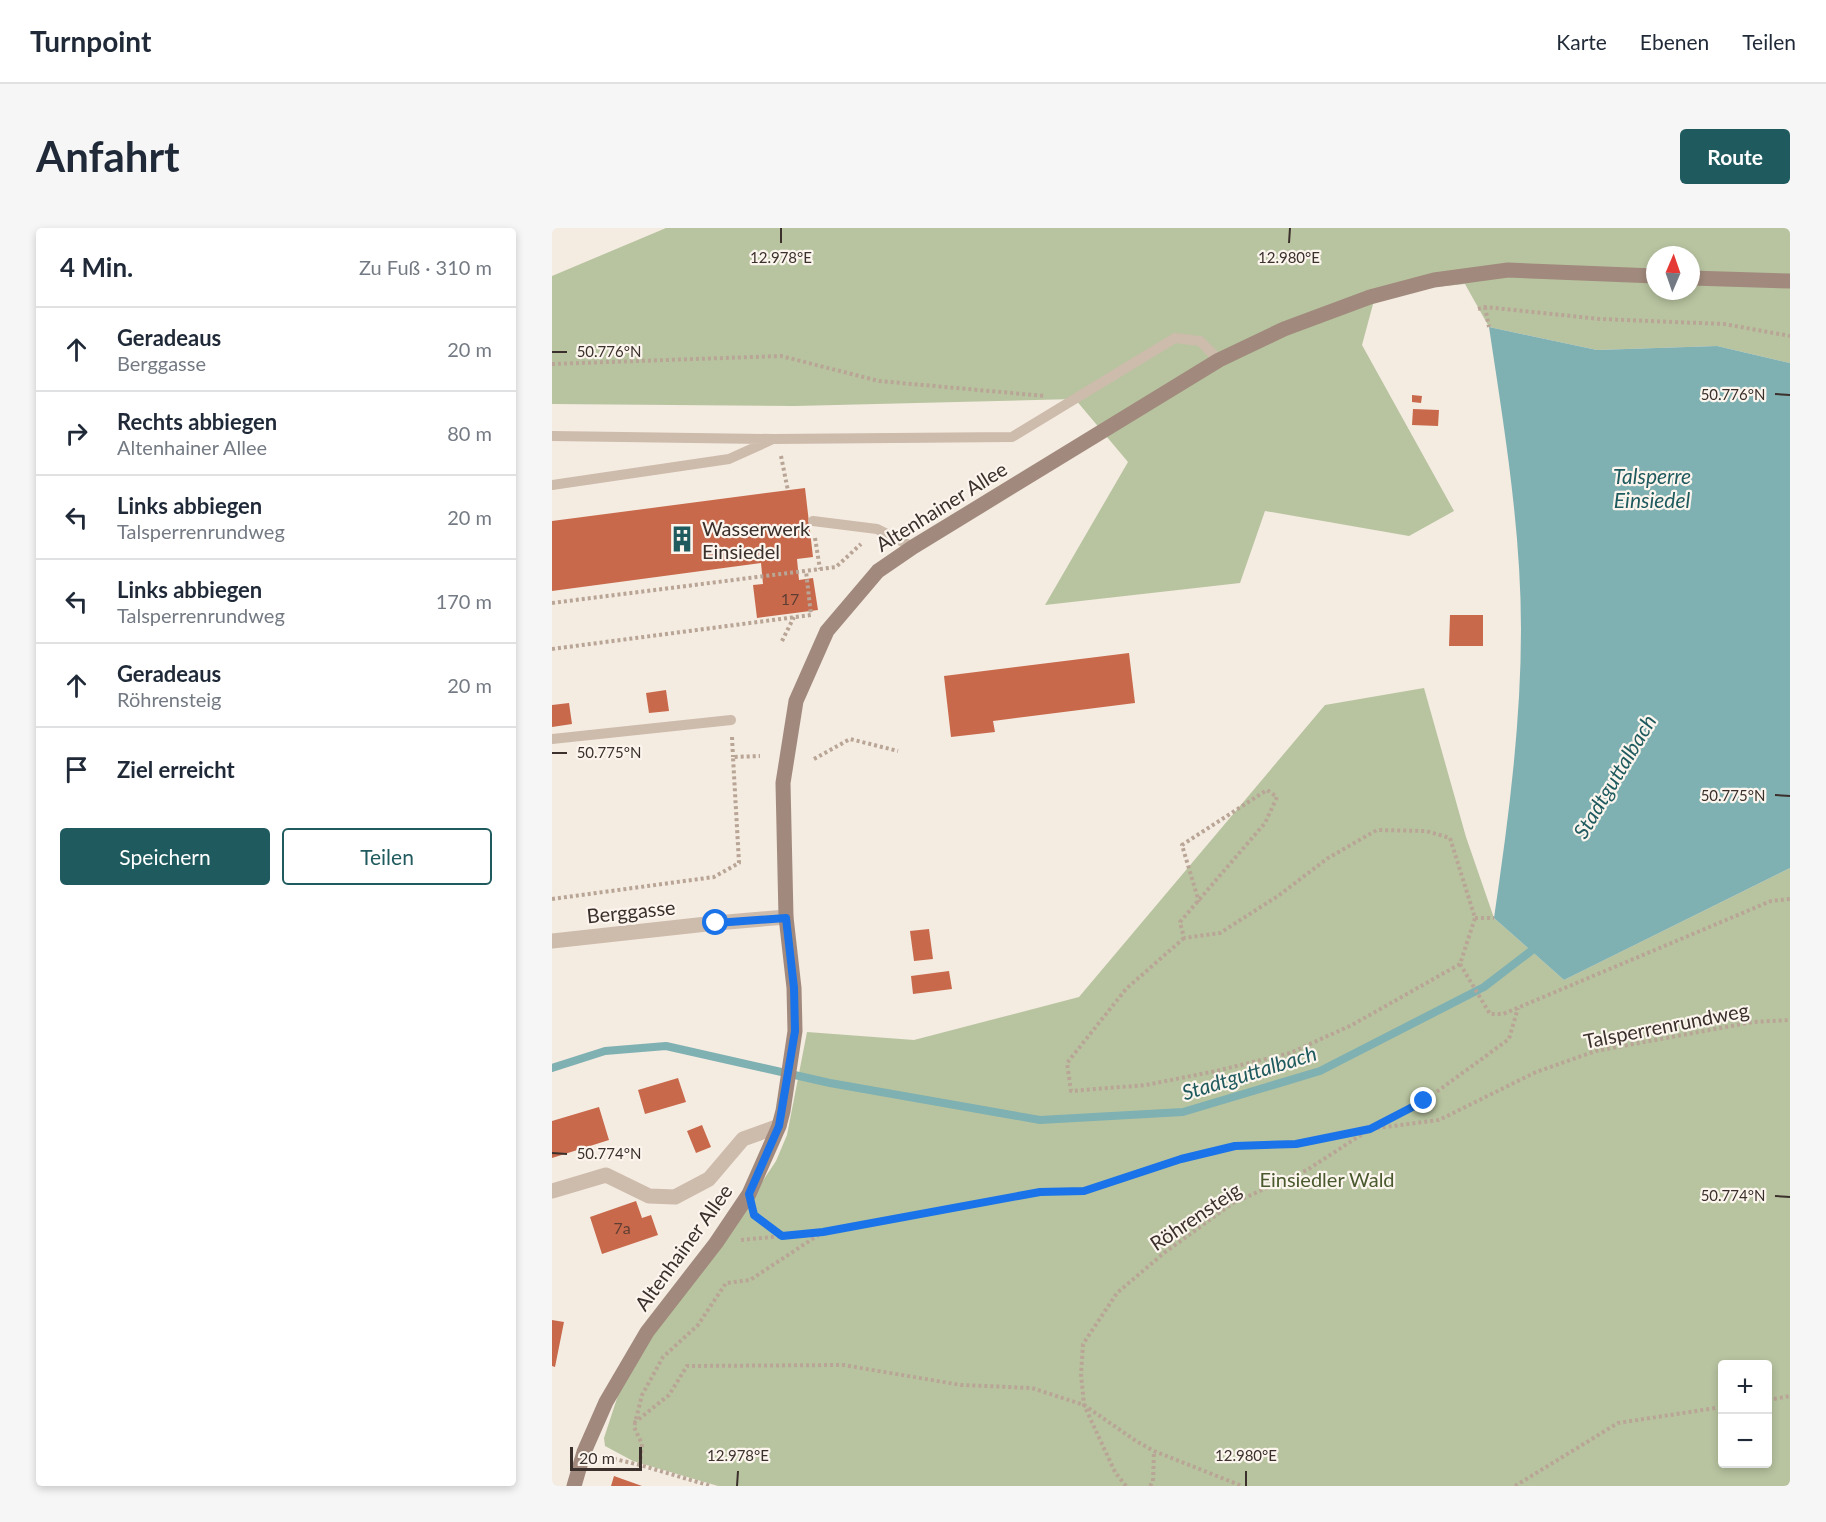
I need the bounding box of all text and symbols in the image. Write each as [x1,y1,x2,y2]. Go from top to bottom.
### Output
text: Turnpoint [30,24,151,58]
text: Karte [1556,29,1607,54]
text: Ebenen [1640,29,1709,54]
text: Teilen [1742,29,1796,54]
button: Route [1680,129,1790,184]
text: Anfahrt [36,131,180,181]
north arrow [1646,246,1700,300]
text: 12.978°E [750,248,812,266]
text: 12.980°E [1258,248,1320,266]
text: 4 Min. [60,251,133,283]
text: Zu Fuß · 310 m [359,255,492,279]
text: Geradeaus [117,324,221,351]
icon: ahead [60,333,93,366]
text: 20 m [447,337,492,361]
text: 50.776°N [577,342,641,360]
text: Berggasse [117,351,206,375]
text: 50.776°N [1701,385,1765,403]
text: Rechts abbiegen [117,408,277,435]
icon: right [60,417,93,450]
text: 80 m [447,421,492,445]
text: Altenhainer Allee [117,435,267,459]
street label: Altenhainer Allee [871,456,1011,556]
water label: Talsperre Einsiedel [1613,463,1691,512]
text: Links abbiegen [117,492,262,519]
icon: left [60,501,93,534]
text: 20 m [447,505,492,529]
place label: Wasserwerk Einsiedel [702,516,811,563]
text: Talsperrenrundweg [117,519,285,543]
building icon: Wasserwerk Einsiedel [667,524,697,554]
text: Links abbiegen [117,576,262,603]
icon: left [60,585,93,618]
text: 170 m [436,589,492,613]
house number: 17 [781,589,799,608]
text: Talsperrenrundweg [117,603,285,627]
text: Geradeaus [117,660,221,687]
icon: ahead [60,669,93,702]
text: 20 m [447,673,492,697]
text: Röhrensteig [117,687,222,711]
water label: Stadtguttalbach [1567,710,1661,842]
text: 50.775°N [577,743,641,761]
icon: arrive [60,753,93,786]
text: Ziel erreicht [117,756,235,783]
text: 50.775°N [1701,786,1765,804]
button: Speichern [60,828,270,885]
button: Teilen [282,828,492,885]
street label: Berggasse [585,894,677,928]
route start [702,909,728,935]
street label: Talsperrenrundweg [1581,997,1751,1053]
water label: Stadtguttalbach [1179,1040,1319,1104]
route end [1410,1087,1436,1113]
text: 50.774°N [577,1144,641,1162]
park label: Einsiedler Wald [1259,1167,1395,1191]
street label: Röhrensteig [1145,1177,1245,1255]
street label: Altenhainer Allee [629,1179,737,1315]
text: 50.774°N [1701,1186,1765,1204]
house number: 7a [613,1218,631,1237]
map controls [1718,1360,1772,1468]
button: + [1718,1360,1772,1414]
button: − [1718,1414,1772,1468]
scale bar [570,1444,642,1472]
text: 12.978°E [707,1446,769,1464]
text: 12.980°E [1215,1446,1277,1464]
text: 20 m [579,1448,615,1467]

